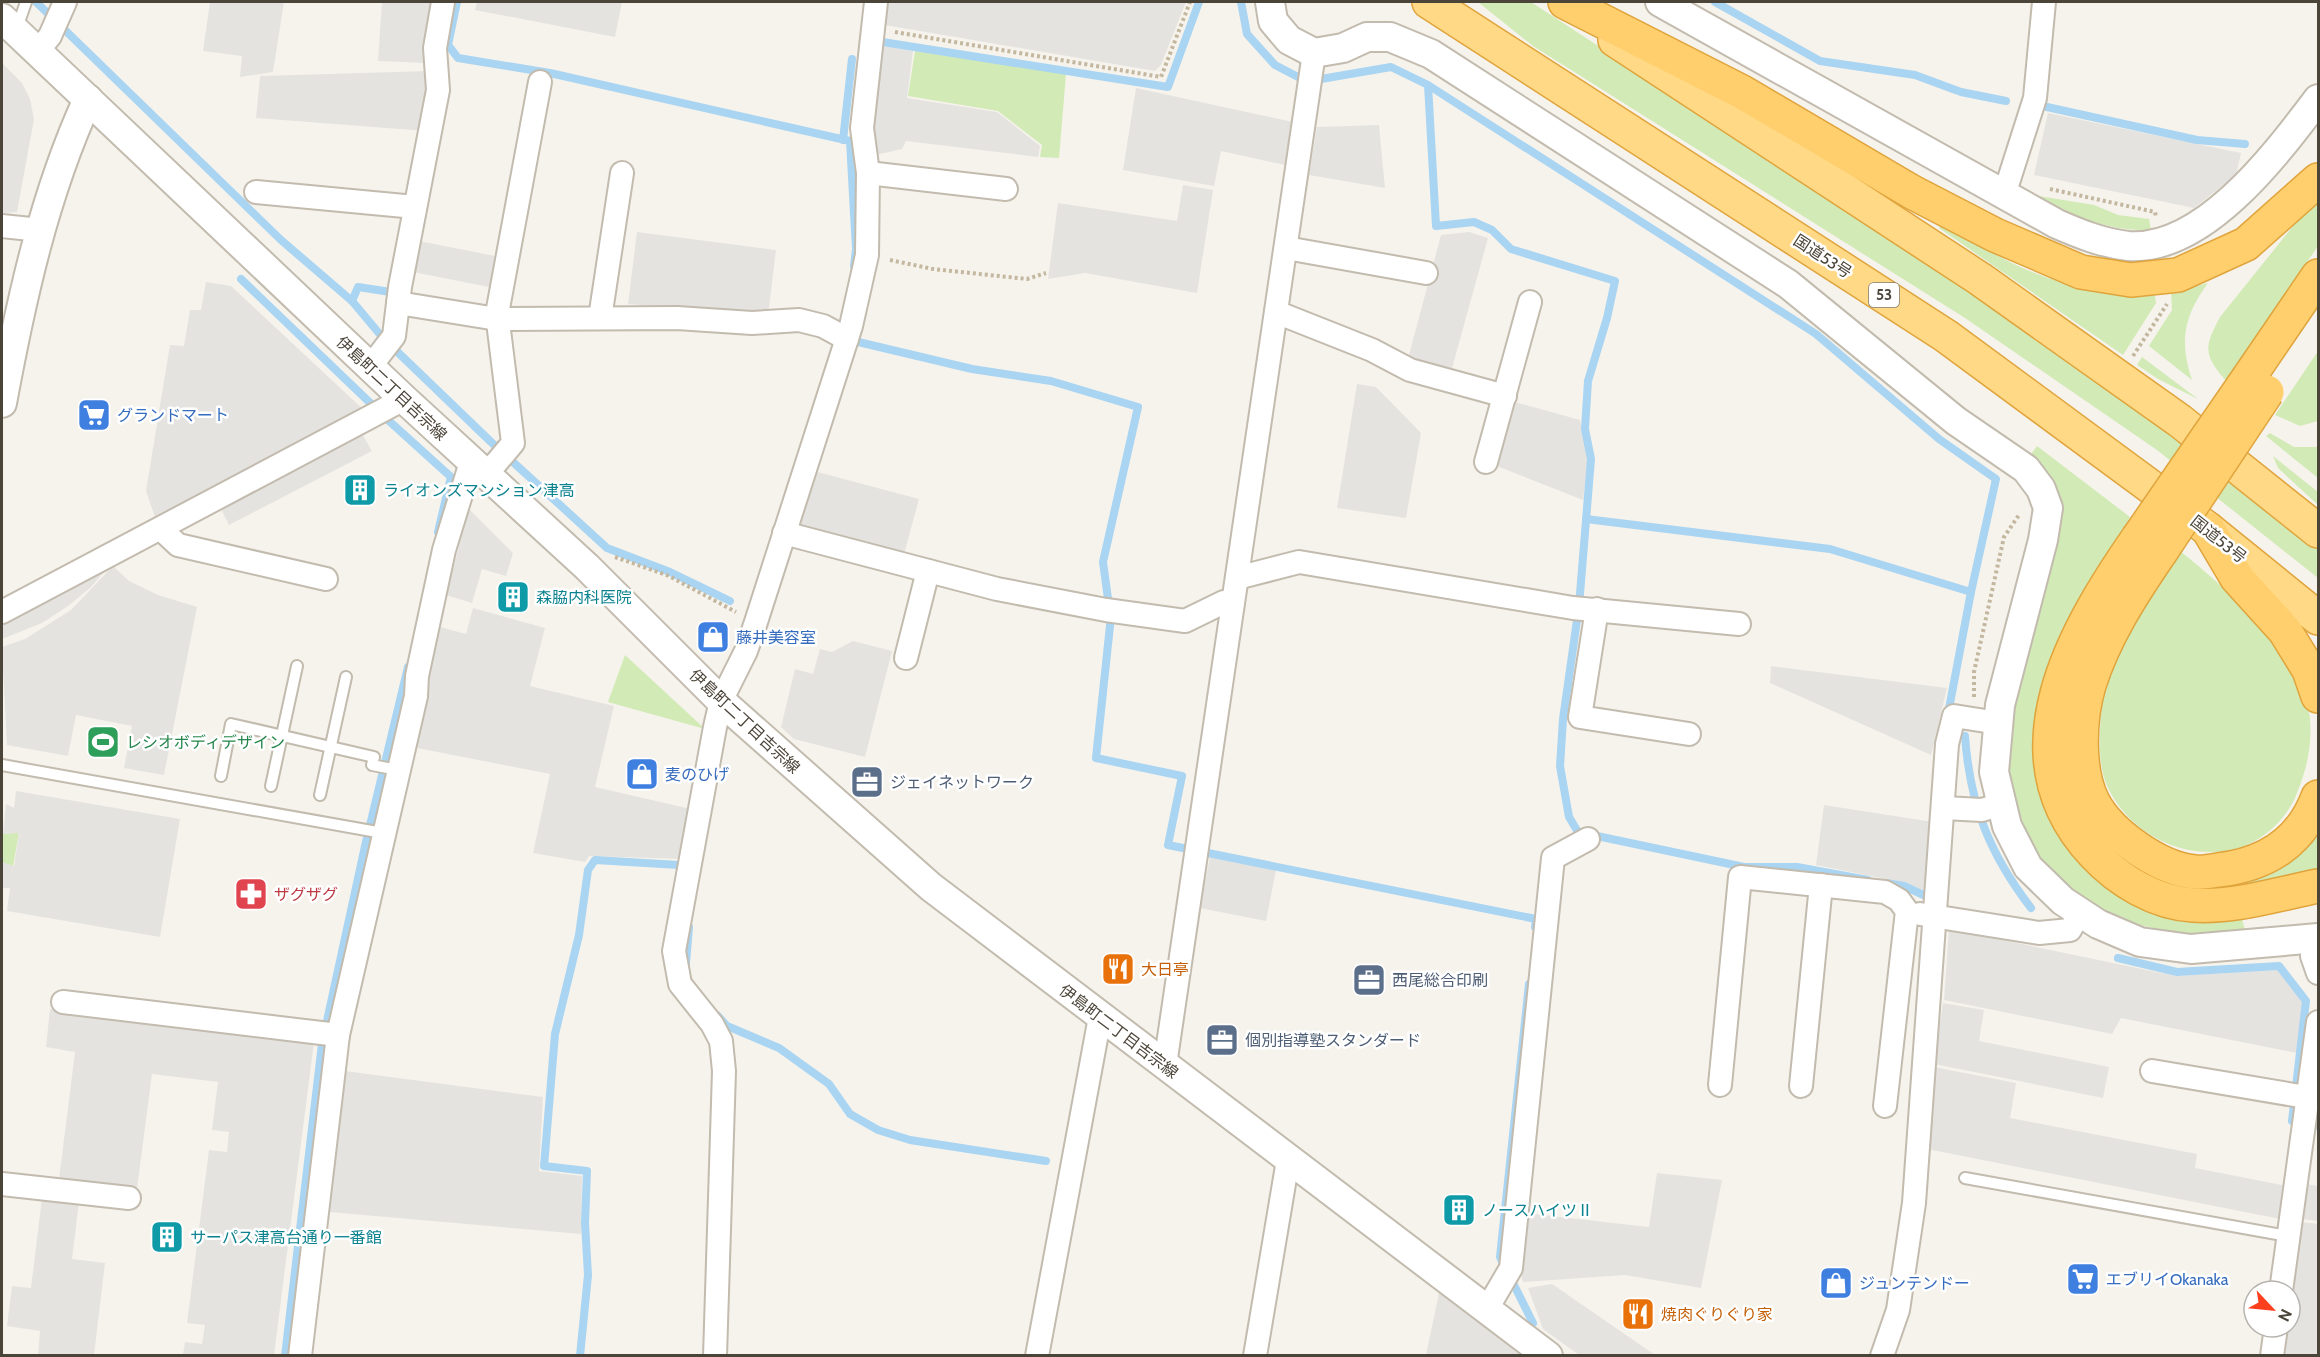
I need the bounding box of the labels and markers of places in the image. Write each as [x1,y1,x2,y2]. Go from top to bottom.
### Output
supermarket icon: グランドマート [76,397,112,433]
place label: グランドマート [117,406,229,425]
building icon: ライオンズマンション津高 [342,472,378,508]
place label: ライオンズマンション津高 [383,481,575,500]
building icon: 森脇内科医院 [495,579,531,615]
place label: 森脇内科医院 [536,588,632,607]
shop icon: 藤井美容室 [695,619,731,655]
place label: 藤井美容室 [736,628,816,647]
sports icon: レシオボディデザイン [85,724,121,760]
place label: レシオボディデザイン [126,733,285,752]
shop icon: 麦のひげ [624,756,660,792]
office icon: ジェイネットワーク [849,764,885,800]
place label: 麦のひげ [665,765,729,784]
place label: ジェイネットワーク [890,773,1034,792]
pharmacy icon: ザグザグ [233,876,269,912]
place label: ザグザグ [274,885,338,904]
restaurant icon: 大日亭 [1100,951,1136,987]
place label: 大日亭 [1141,960,1189,979]
office icon: 西尾総合印刷 [1351,962,1387,998]
place label: 西尾総合印刷 [1392,971,1488,990]
office icon: 個別指導塾スタンダード [1204,1022,1240,1058]
place label: 個別指導塾スタンダード [1245,1031,1421,1050]
building icon: ノースハイツⅡ [1441,1192,1477,1228]
place label: ノースハイツⅡ [1482,1201,1593,1220]
building icon: サーパス津高台通り一番館 [149,1219,185,1255]
place label: サーパス津高台通り一番館 [190,1228,382,1247]
supermarket icon: エブリイOkanaka [2065,1261,2101,1297]
shop icon: ジュンテンドー [1818,1265,1854,1301]
place label: エブリイOkanaka [2106,1270,2229,1289]
place label: ジュンテンドー [1859,1274,1970,1293]
restaurant icon: 焼肉ぐりぐり家 [1620,1296,1656,1332]
place label: 焼肉ぐりぐり家 [1661,1305,1773,1324]

